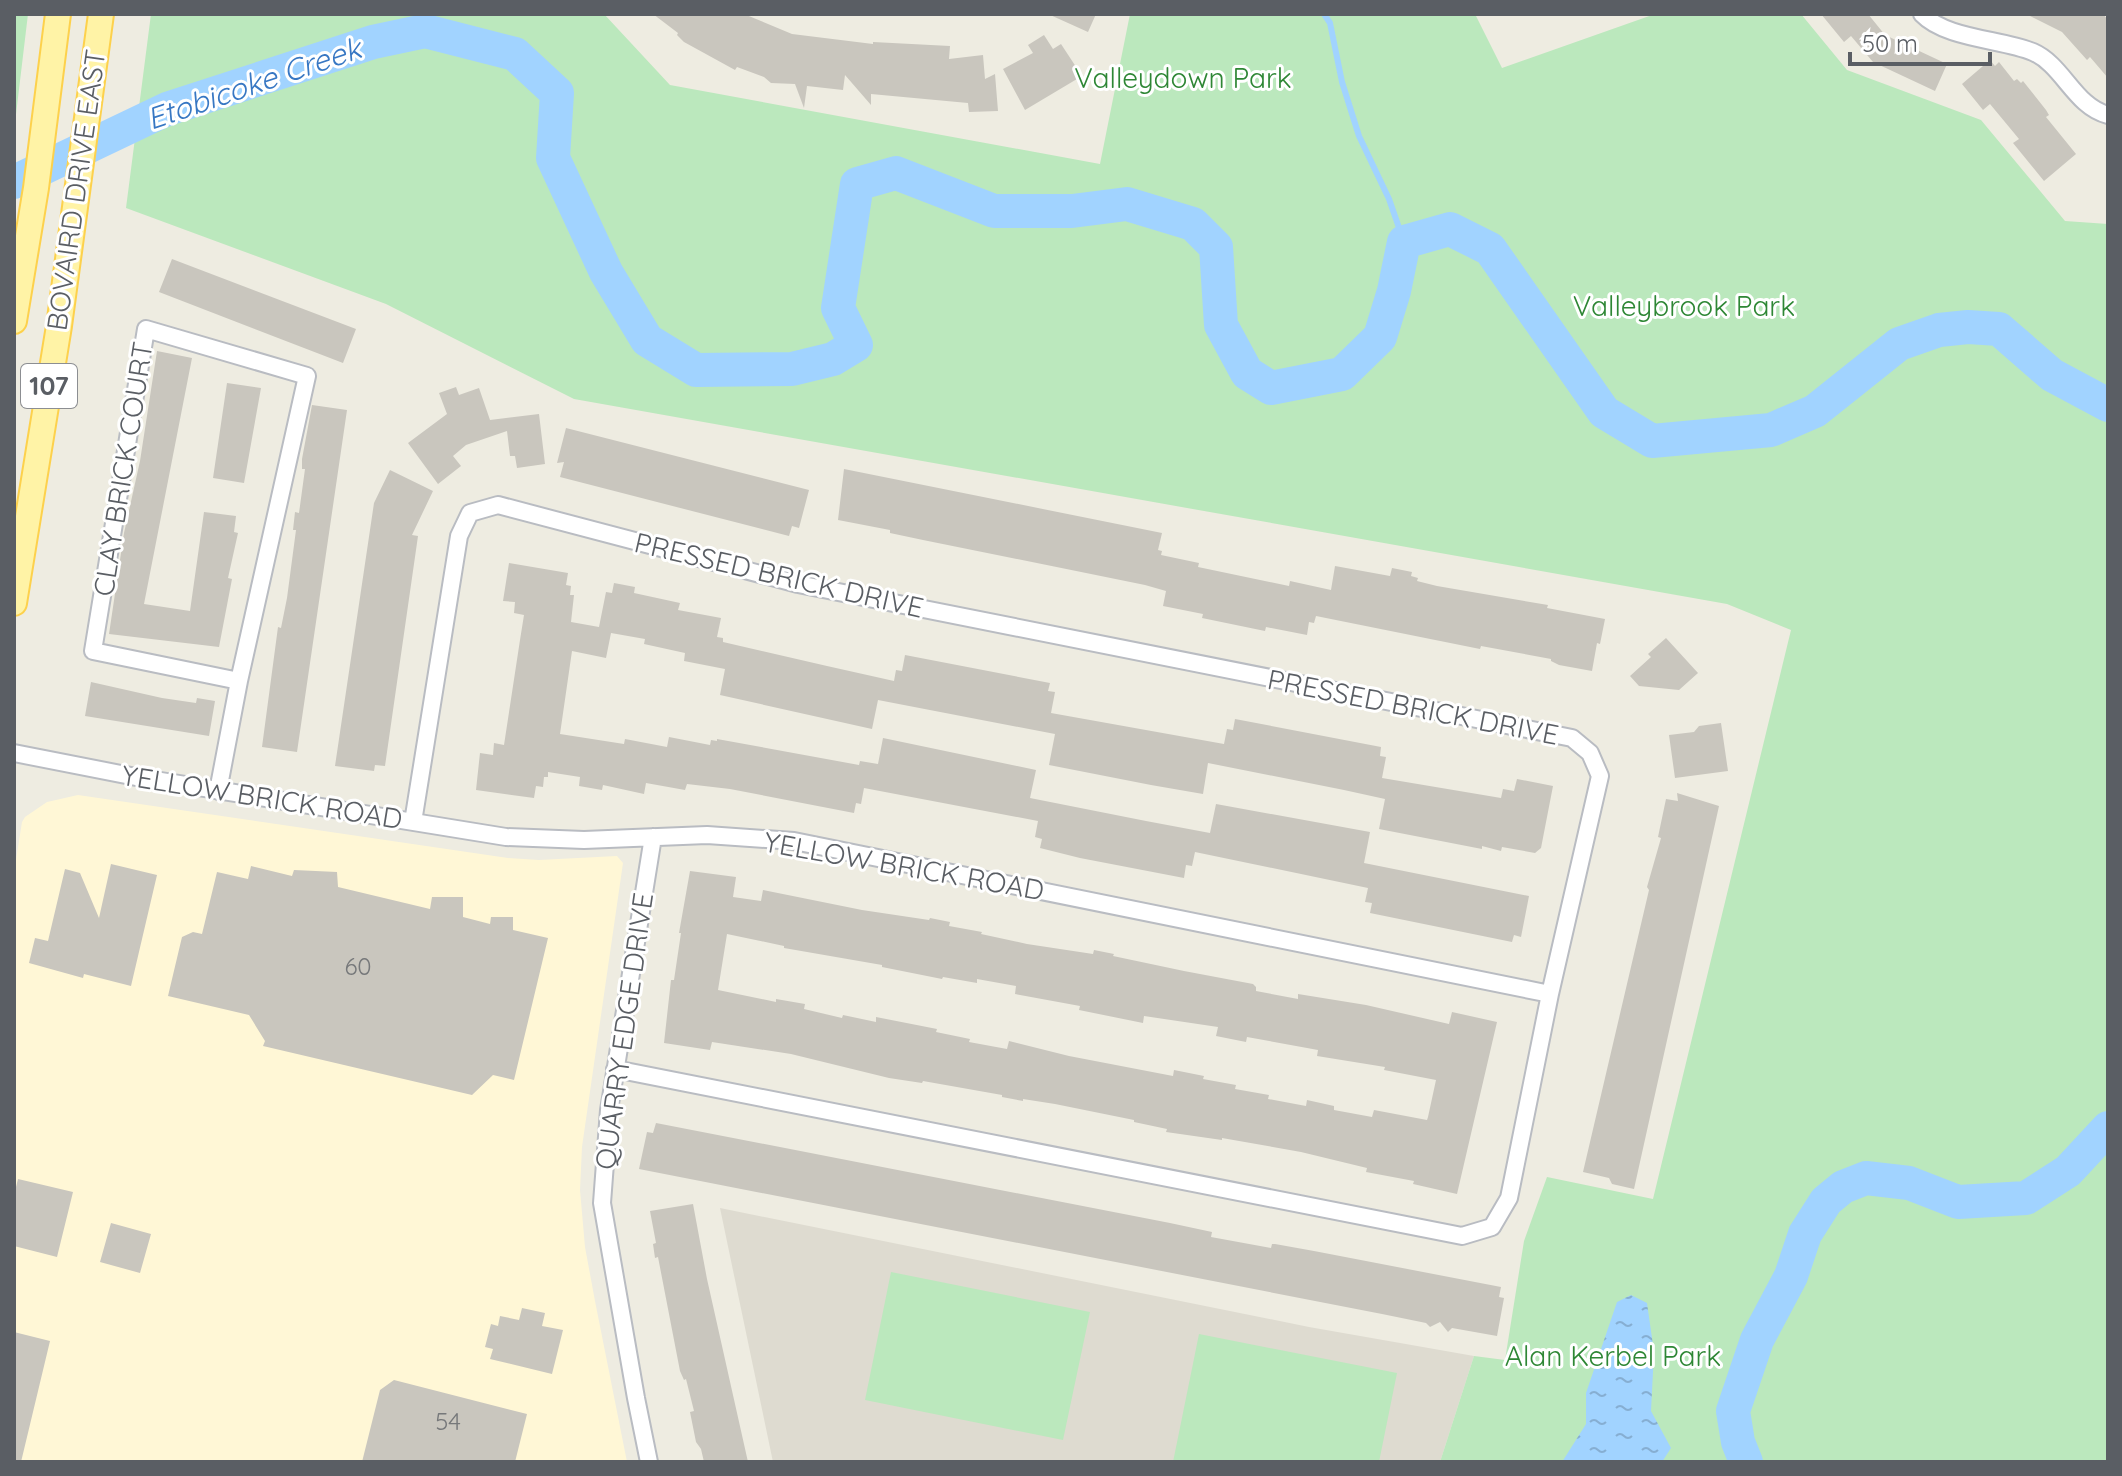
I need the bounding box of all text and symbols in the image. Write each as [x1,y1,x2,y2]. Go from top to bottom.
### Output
scale bar [1850,16,1990,66]
water label: Etobicoke Creek [141,28,369,138]
text: 50 m [1862,28,1918,58]
street label: BOVAIRD DRIVE EAST [38,47,113,333]
park label: Valleydown Park [1074,60,1292,95]
park label: Valleybrook Park [1573,288,1795,323]
street label: CLAY BRICK COURT [85,339,160,599]
road number: 107 [21,364,77,408]
street label: PRESSED BRICK DRIVE [631,524,927,625]
street label: PRESSED BRICK DRIVE [1265,661,1562,752]
street label: YELLOW BRICK ROAD [119,757,405,836]
street label: YELLOW BRICK ROAD [761,824,1047,907]
street label: QUARRY EDGE DRIVE [587,890,660,1172]
house number: 60 [344,951,372,981]
park label: Alan Kerbel Park [1505,1338,1721,1373]
house number: 54 [435,1406,461,1436]

